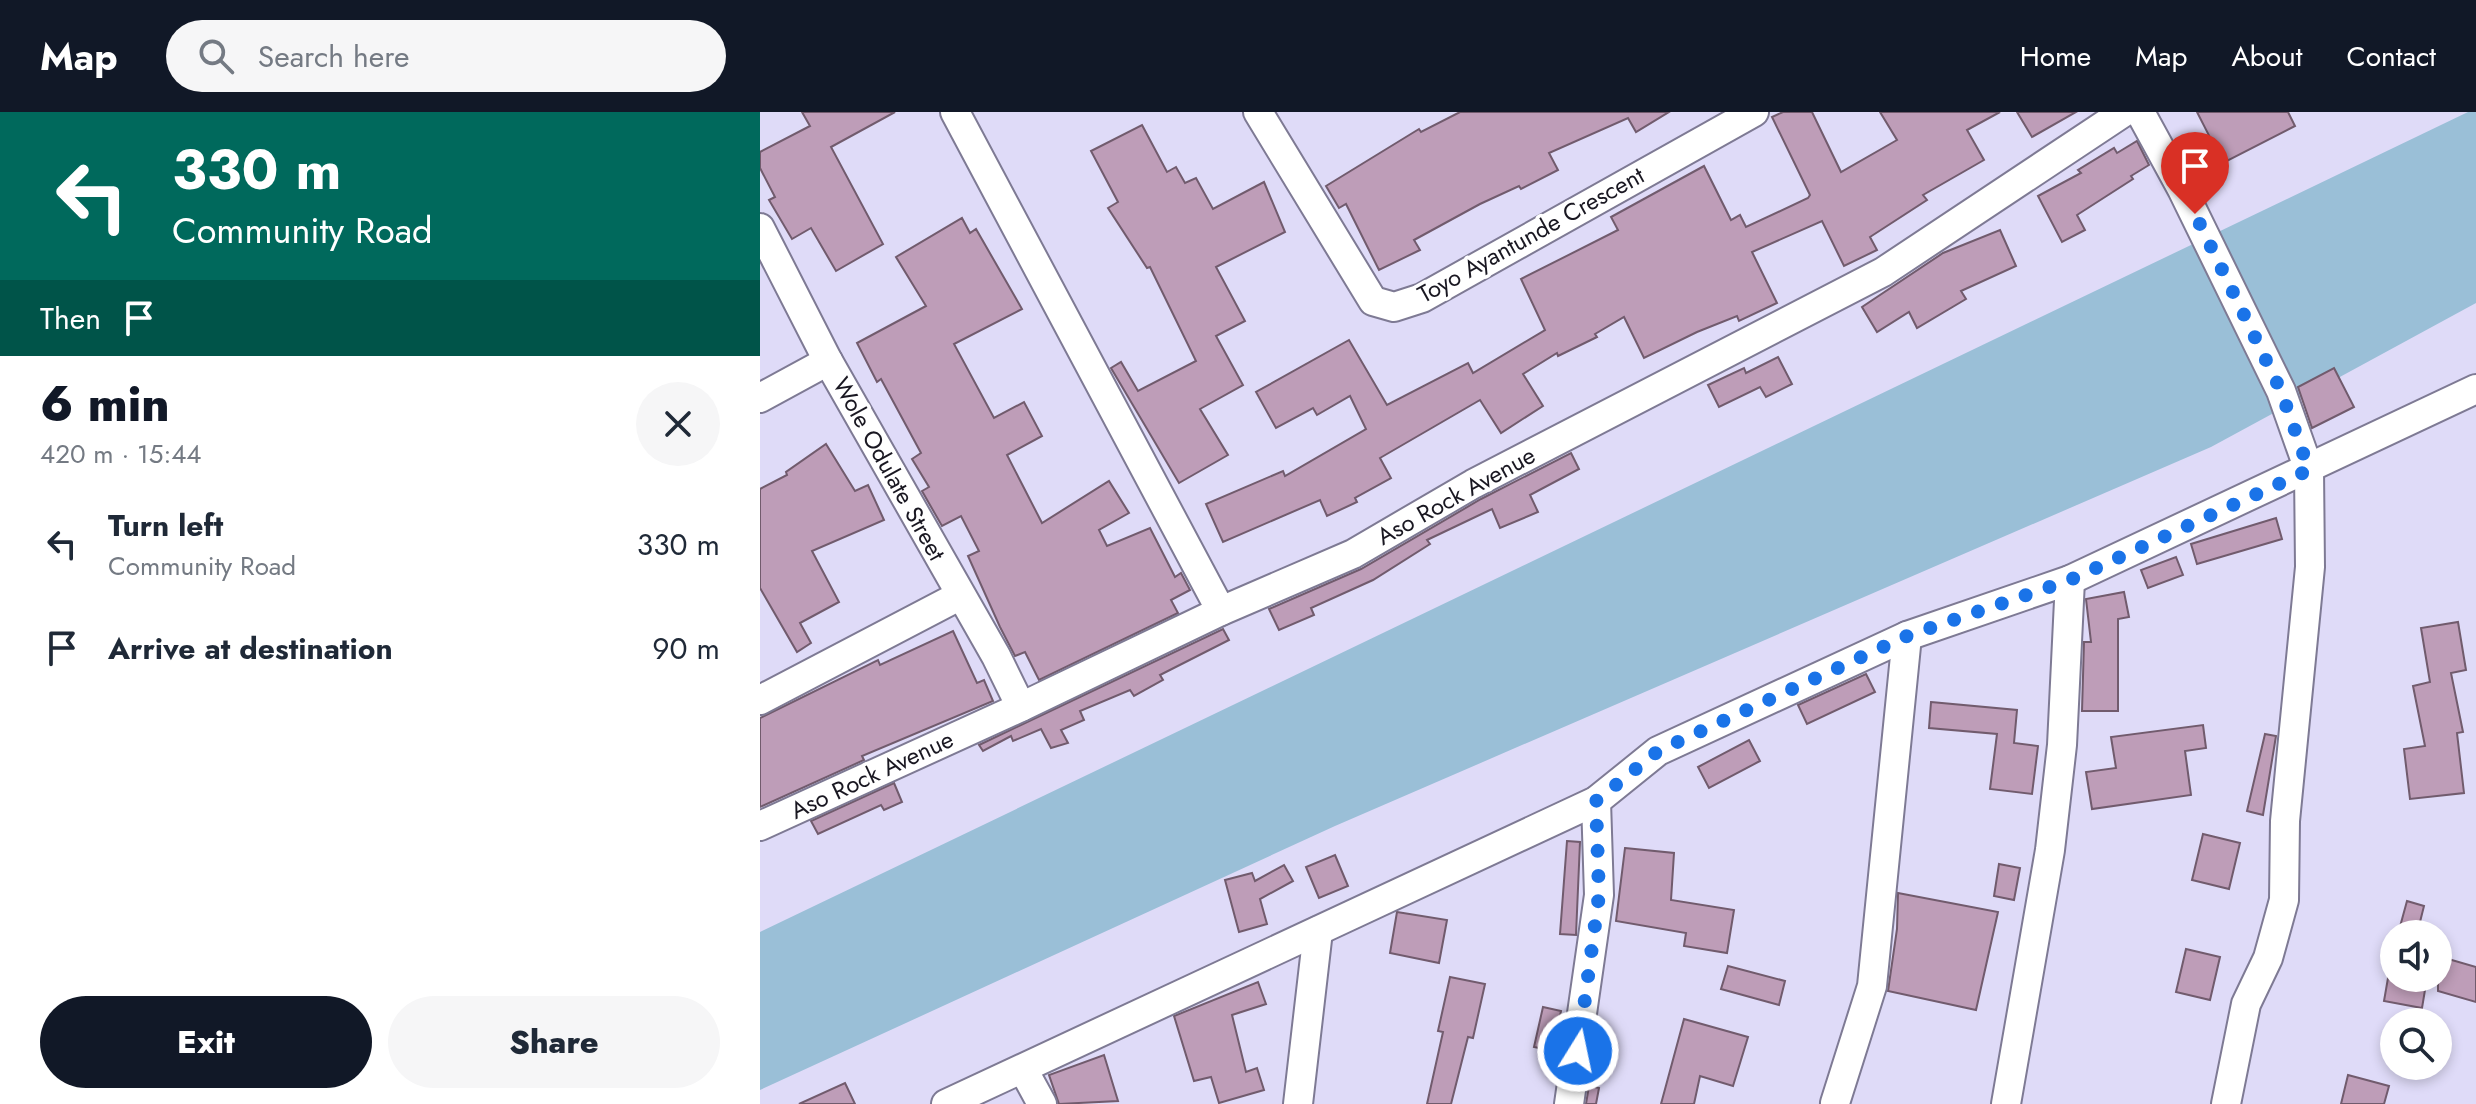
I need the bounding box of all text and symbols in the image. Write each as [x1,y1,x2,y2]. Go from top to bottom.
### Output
search box [166,20,726,92]
text: Map [40,29,118,84]
icon: search [194,34,238,78]
text: Search here [258,35,410,78]
text: Home [2020,36,2091,77]
text: Map [2135,36,2187,77]
text: About [2231,36,2303,77]
text: Contact [2347,36,2436,77]
text: 330 m [172,129,341,210]
pin [2161,132,2229,214]
icon: left [40,144,144,248]
icon: arrive [2173,144,2217,188]
street label: Toyo Ayantunde Crescent [1411,158,1651,311]
text: Community Road [172,204,433,256]
icon: arrive [117,296,161,340]
text: Then [40,297,101,340]
text: 6 min [40,370,170,439]
street label: Wole Odulate Street [824,371,955,567]
button: close [636,382,720,466]
text: 420 m · 15:44 [40,435,202,473]
street label: Aso Rock Avenue [1370,438,1541,554]
text: Turn left [108,504,223,547]
icon: left [40,522,84,566]
text: 330 m [637,523,720,566]
text: Community Road [108,547,296,585]
icon: arrive [40,626,84,670]
text: Arrive at destination [108,627,393,670]
text: 90 m [652,627,720,670]
street label: Aso Rock Avenue [784,721,959,828]
map controls [2380,920,2452,1080]
button: sound [2380,920,2452,992]
button: Exit [40,996,372,1088]
button: Share [388,996,720,1088]
button: search [2380,1008,2452,1080]
position arrow [1536,1009,1620,1093]

